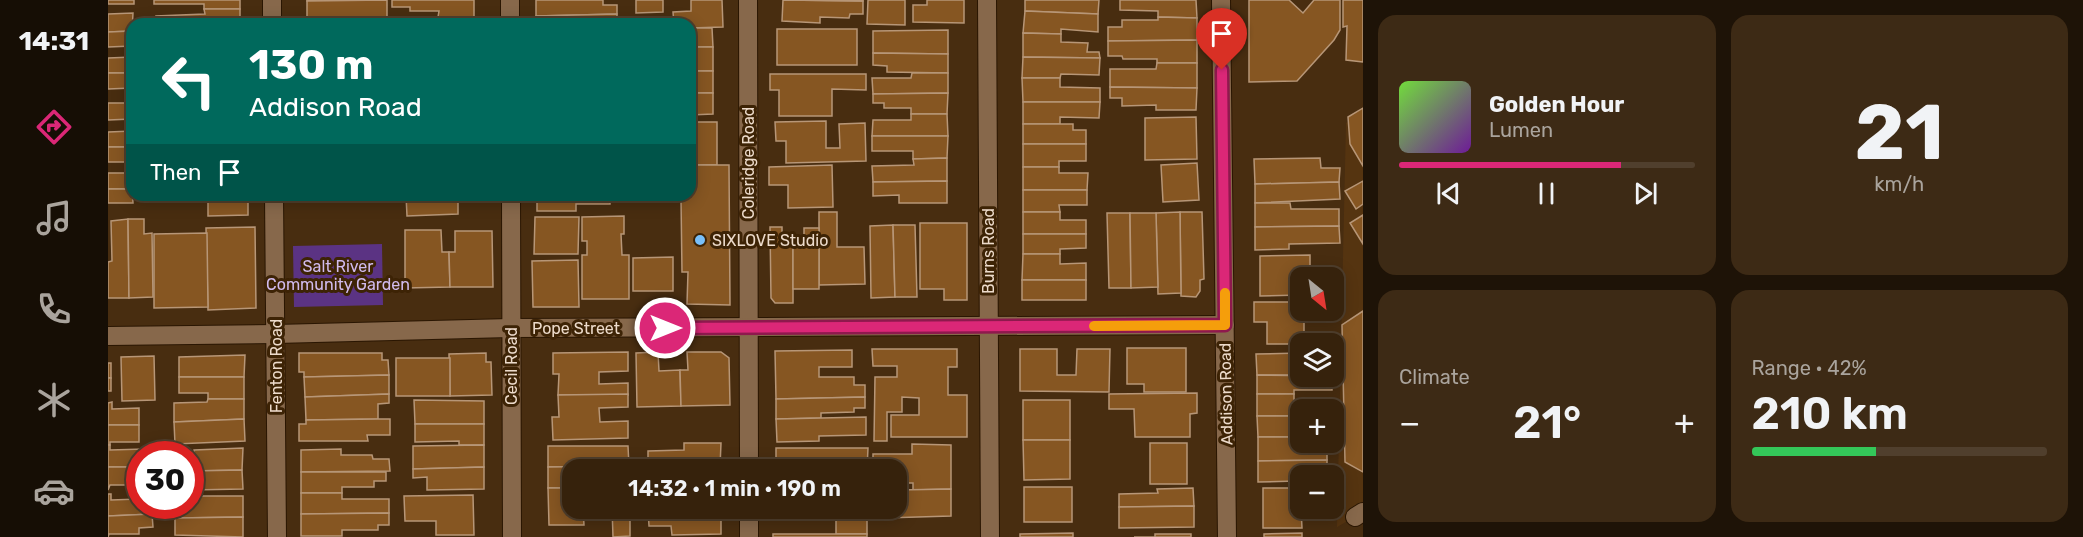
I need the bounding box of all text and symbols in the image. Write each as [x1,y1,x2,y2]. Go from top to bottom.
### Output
pin [1196,8,1247,70]
icon: arrive [1205,17,1238,50]
text: 14:31 [19,25,89,57]
text: 130 m [249,40,374,90]
icon: left [150,42,228,120]
text: 21 [1855,86,1944,179]
text: Addison Road [249,91,422,123]
text: Golden Hour [1489,91,1624,118]
icon: directions [33,106,75,148]
street label: Coleridge Road [739,107,758,219]
text: Lumen [1489,118,1553,142]
icon: arrive [213,156,246,189]
text: Then [150,159,201,186]
text: km/h [1874,172,1924,196]
icon: previous [1432,177,1465,210]
icon: pause [1530,177,1563,210]
icon: next [1629,177,1662,210]
icon: music [33,197,75,239]
street label: Burns Road [979,208,998,294]
place label: SIXLOVE Studio [712,231,828,250]
marker: SIXLOVE Studio [693,233,707,247]
park label: Salt River Community Garden [266,257,410,294]
north arrow [1290,267,1344,321]
map controls [1290,267,1344,519]
icon: phone [33,288,75,330]
position arrow [633,296,697,360]
street label: Fenton Road [267,319,286,413]
street label: Pope Street [532,319,620,338]
street label: Cecil Road [502,327,521,405]
button: layers [1290,333,1344,387]
street label: Addison Road [1216,343,1236,445]
text: Range · 42% [1752,356,1867,380]
text: Climate [1399,365,1470,389]
icon: climate [33,379,75,421]
text: 210 km [1752,387,1908,440]
text: 21° [1513,396,1581,449]
button: + [1290,399,1344,453]
text: − [1399,403,1420,442]
text: + [1674,403,1694,442]
speed limit sign: 30 [126,441,204,519]
button: − [1290,465,1344,519]
icon: car [33,470,75,512]
text: 14:32 · 1 min · 190 m [628,475,841,502]

